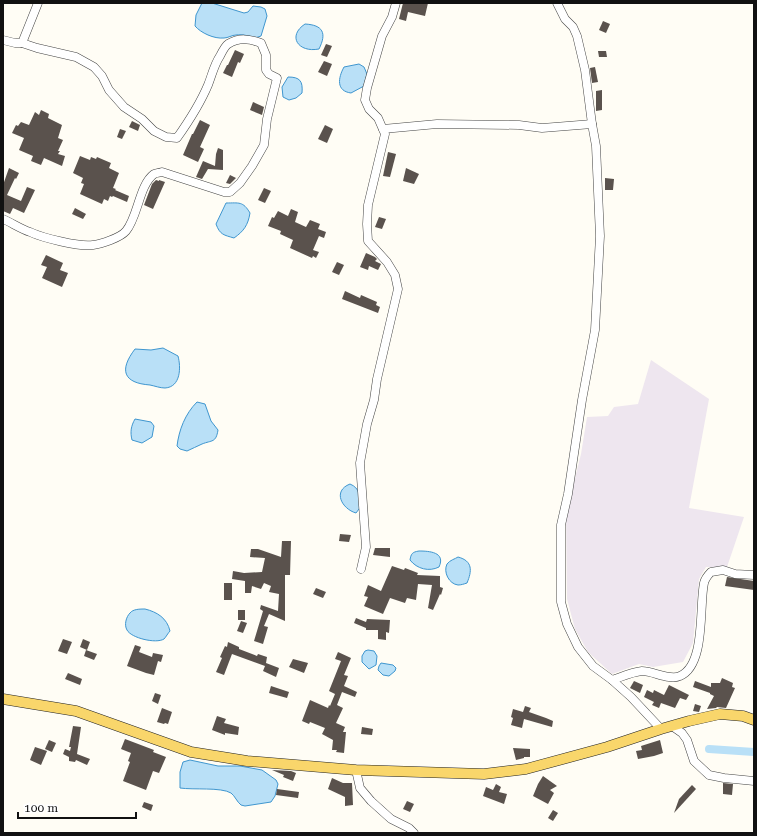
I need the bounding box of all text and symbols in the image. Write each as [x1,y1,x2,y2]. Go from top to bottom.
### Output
scale bar [18,794,136,820]
text: 100 m [24,801,58,815]

